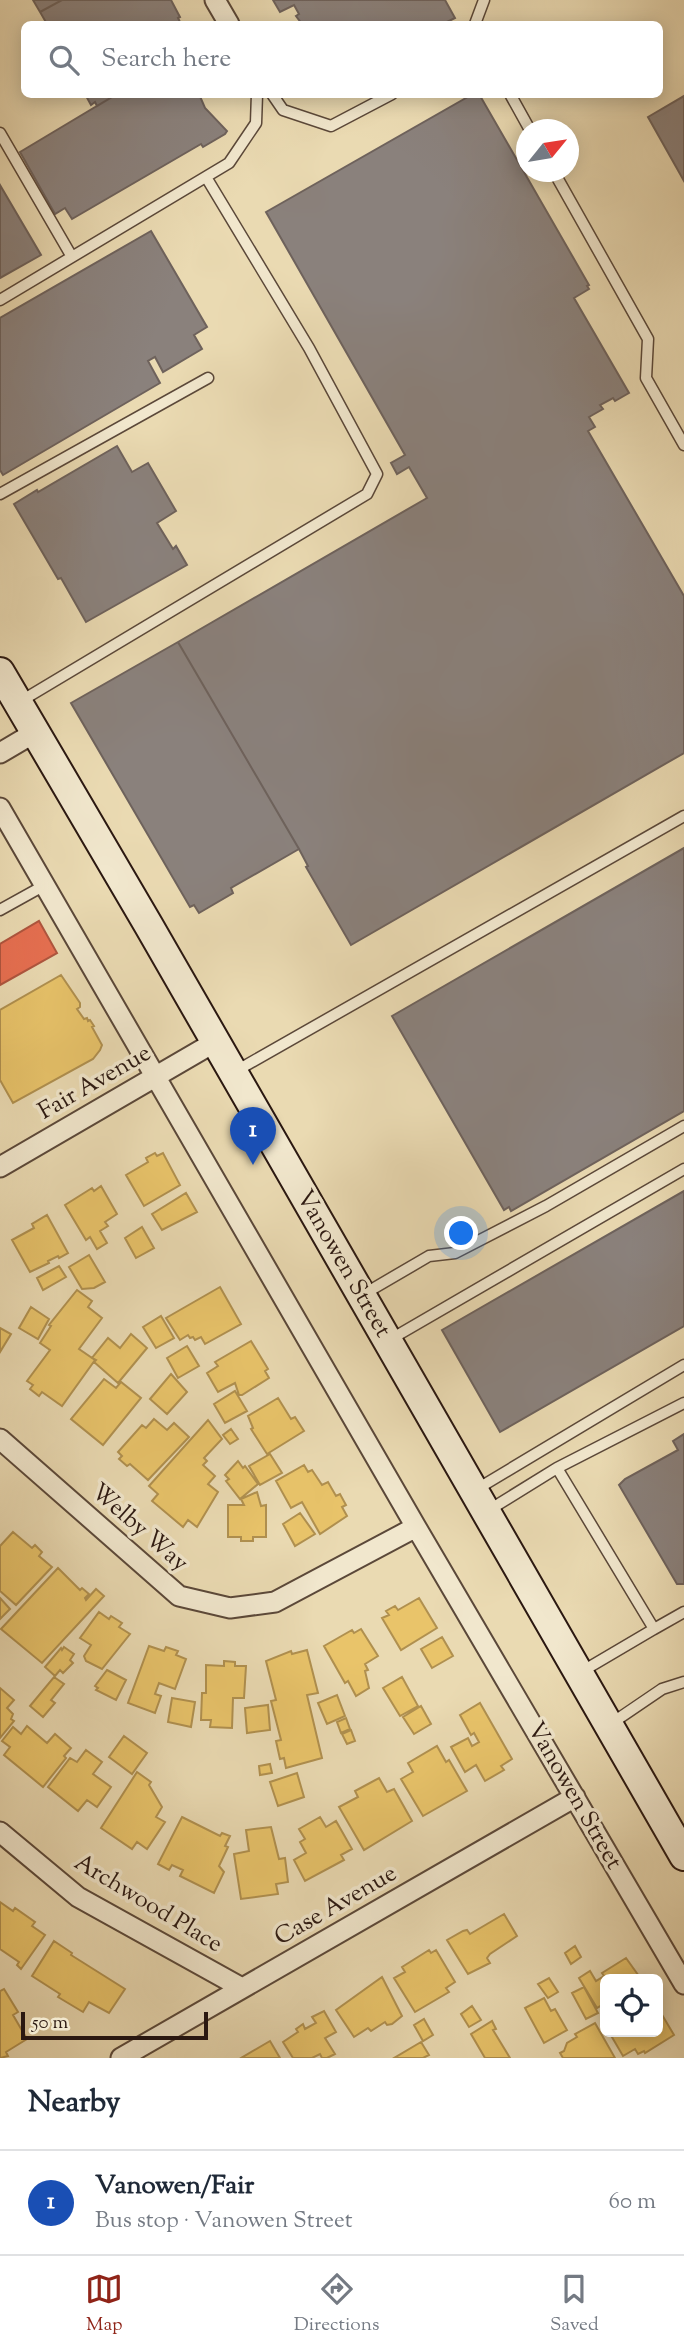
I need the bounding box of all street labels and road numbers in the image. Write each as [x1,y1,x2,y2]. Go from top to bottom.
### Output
street label: Fair Avenue [32,1037,158,1129]
street label: Vanowen Street [287,1184,399,1344]
street label: Welby Way [83,1476,195,1580]
street label: Vanowen Street [518,1716,630,1876]
street label: Archwood Place [67,1846,229,1962]
street label: Case Avenue [269,1857,403,1955]

